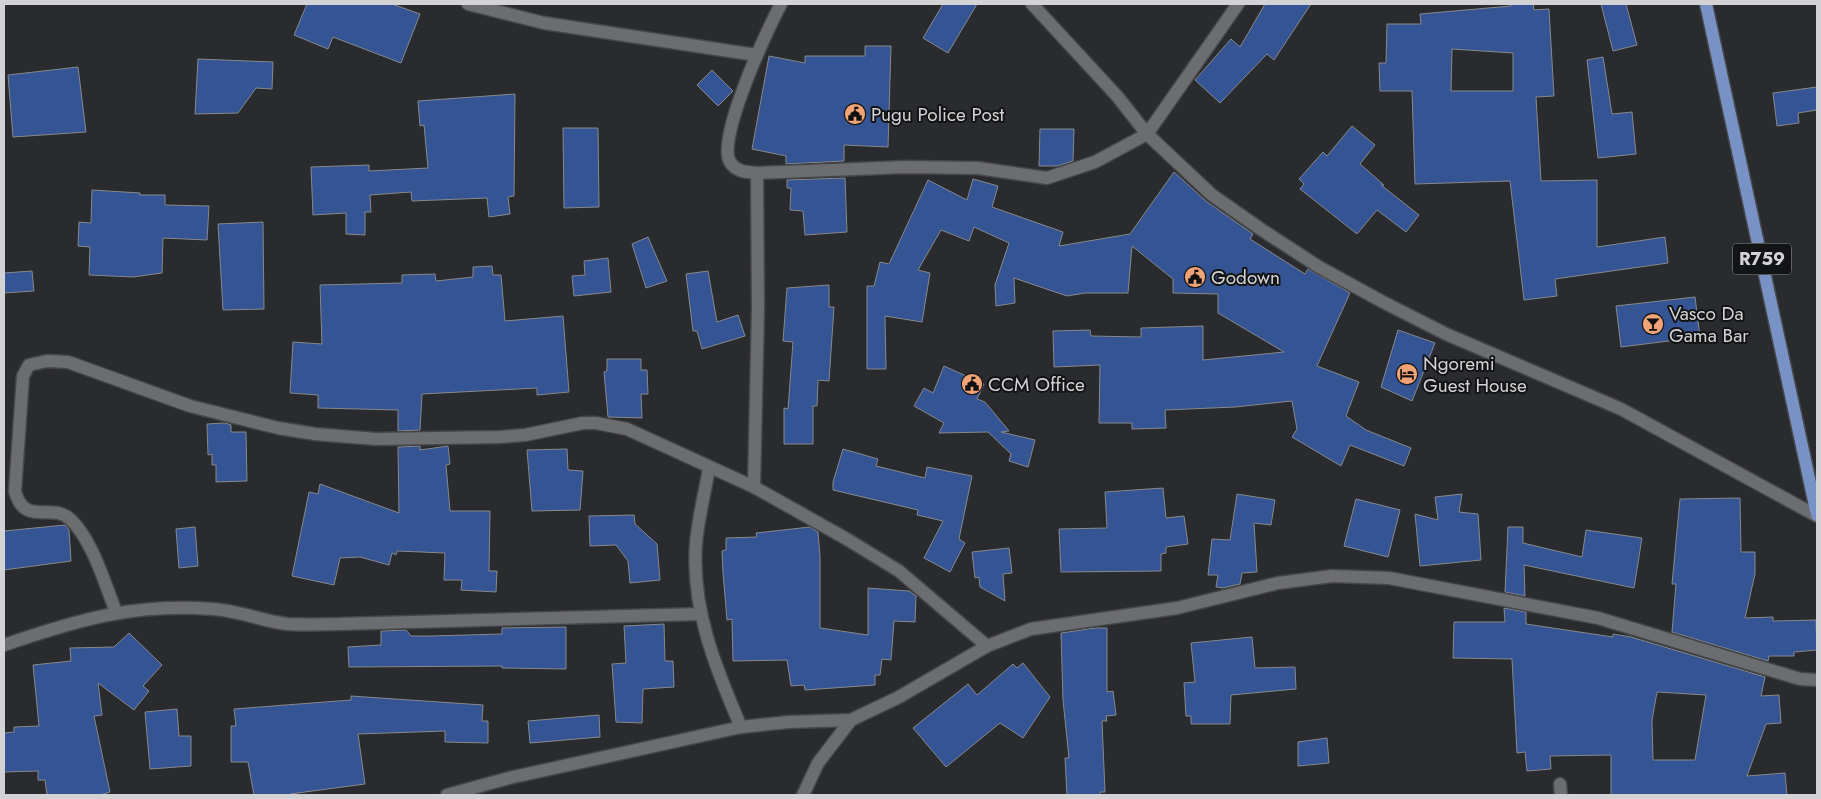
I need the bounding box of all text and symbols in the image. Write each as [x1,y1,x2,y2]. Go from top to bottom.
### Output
place label: Pugu Police Post [871,101,1004,128]
public building icon: Pugu Police Post [843,102,867,126]
road number: R759 [1733,243,1791,274]
place label: Godown [1211,264,1280,291]
public building icon: Godown [1183,265,1207,289]
place label: Vasco Da Gama Bar [1669,300,1749,349]
bar icon: Vasco Da Gama Bar [1641,312,1665,336]
place label: Ngoremi Guest House [1423,350,1527,399]
hotel icon: Ngoremi Guest House [1395,362,1419,386]
place label: CCM Office [988,371,1085,398]
public building icon: CCM Office [960,372,984,396]

